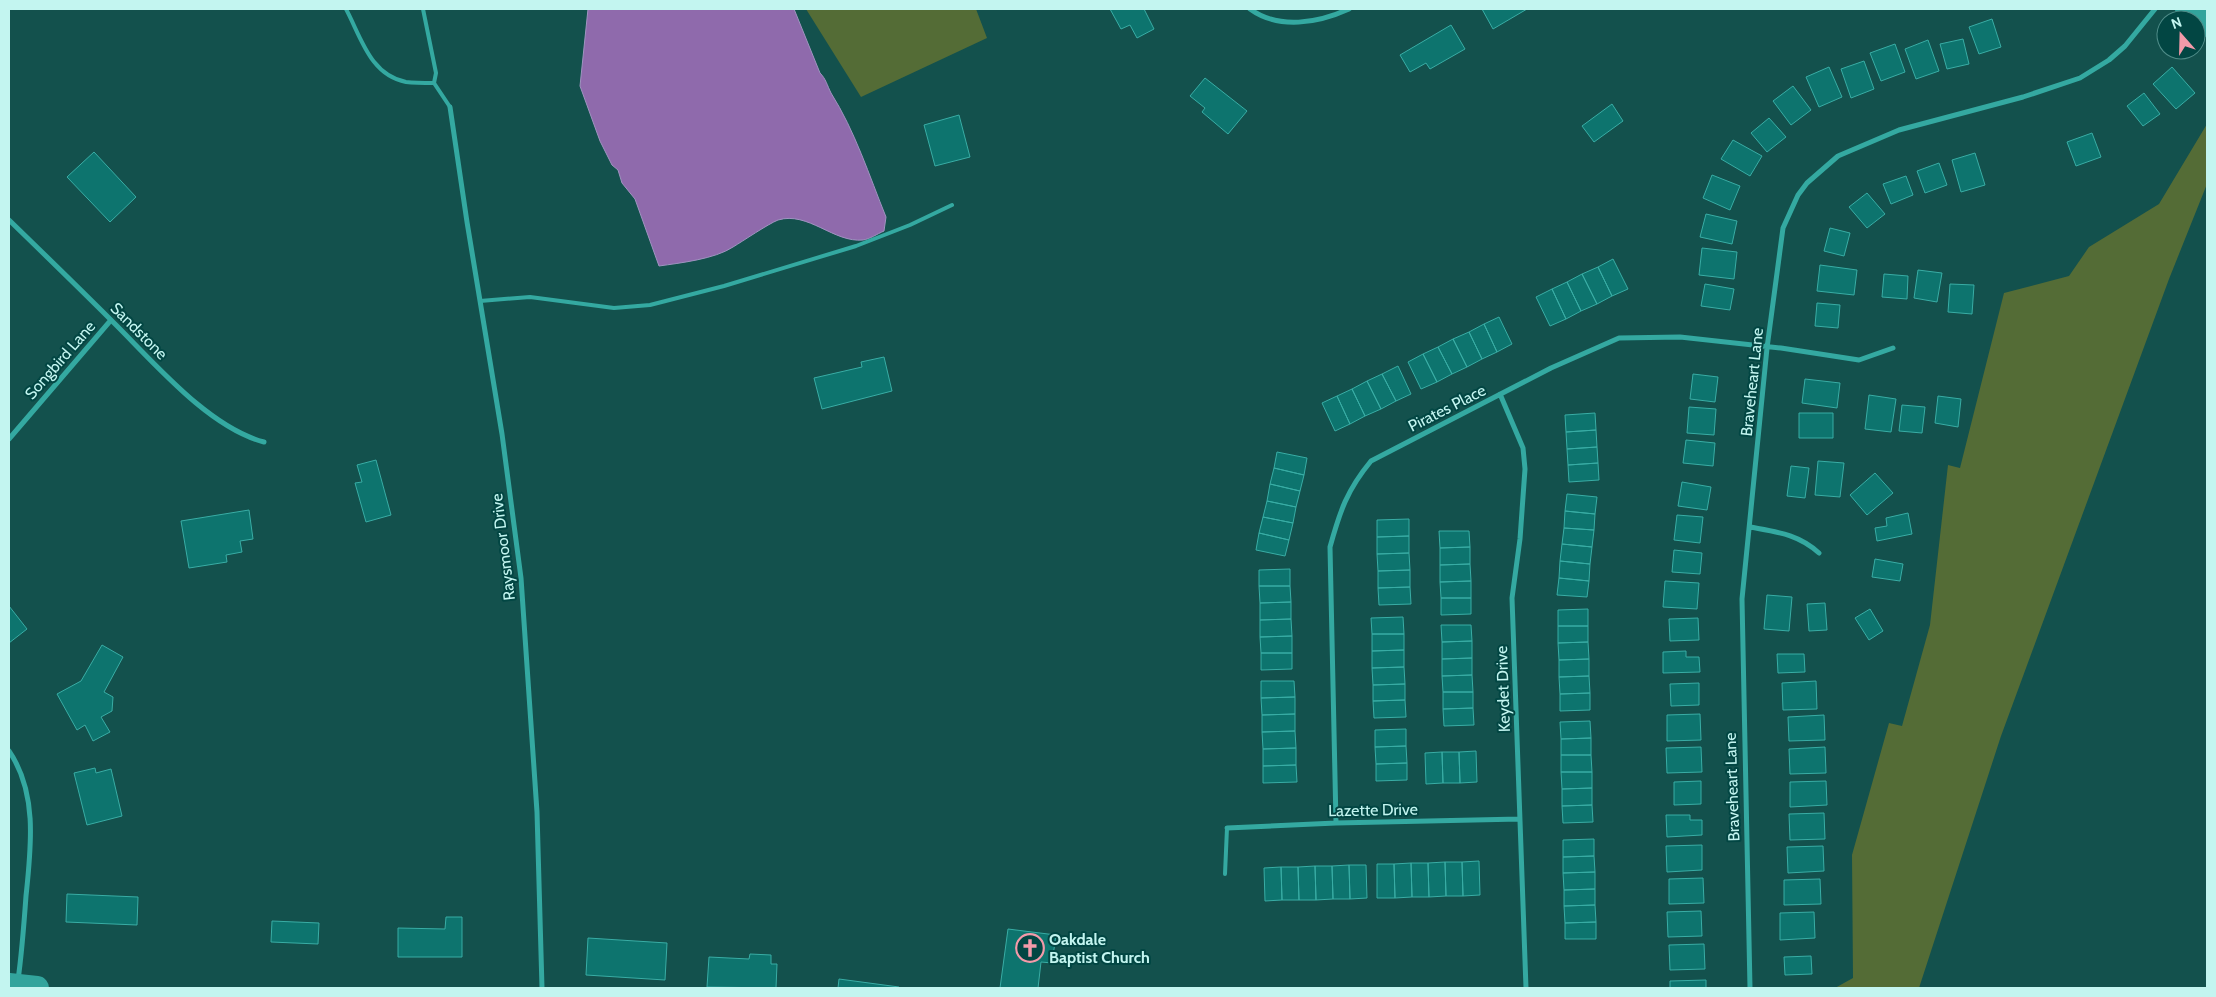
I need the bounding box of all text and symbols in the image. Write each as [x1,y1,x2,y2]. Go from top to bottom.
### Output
north arrow [2156,10,2206,60]
text: N [2169,13,2184,33]
street label: Sandstone [107,299,171,363]
street label: Songbird Lane [21,317,99,403]
street label: Braveheart Lane [1737,327,1767,437]
street label: Pirates Place [1405,380,1489,436]
street label: Raysmoor Drive [487,492,519,602]
street label: Keydet Drive [1492,645,1514,733]
street label: Braveheart Lane [1721,732,1743,842]
street label: Lazette Drive [1328,800,1418,820]
place label: Oakdale Baptist Church [1049,930,1150,967]
church icon: Oakdale Baptist Church [1015,933,1045,963]

